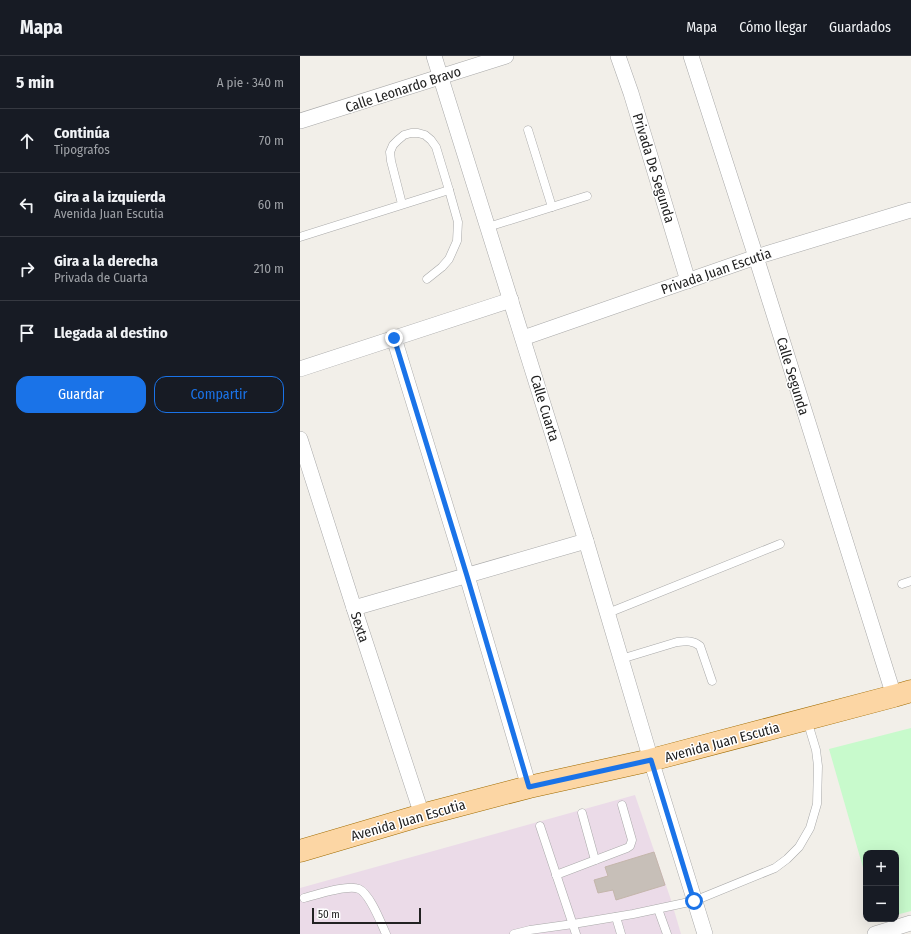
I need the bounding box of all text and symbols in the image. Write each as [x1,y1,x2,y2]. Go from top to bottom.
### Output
text: Mapa [20,16,63,39]
text: Mapa [686,19,717,36]
text: Cómo llegar [739,19,807,36]
text: Guardados [829,19,891,36]
street label: Calle Leonardo Bravo [343,63,463,116]
text: 5 min [16,72,54,93]
text: A pie · 340 m [217,75,284,90]
street label: Privada De Segunda [629,111,678,225]
text: Continúa [54,124,110,142]
icon: ahead [16,130,38,152]
text: 70 m [259,133,284,148]
text: Tipografos [54,142,110,157]
text: Gira a la izquierda [54,188,166,206]
icon: left [16,194,38,216]
text: 60 m [258,197,284,212]
text: Avenida Juan Escutia [54,206,164,221]
street label: Privada Juan Escutia [659,245,774,298]
text: Gira a la derecha [54,252,158,270]
icon: right [16,258,38,280]
text: 210 m [254,261,284,276]
text: Privada de Cuarta [54,270,148,285]
icon: arrive [16,322,38,344]
text: Llegada al destino [54,324,168,342]
route end [385,329,403,347]
street label: Calle Segunda [773,335,812,417]
street label: Calle Cuarta [526,373,563,444]
button: Guardar [16,376,146,413]
button: Compartir [154,376,284,413]
street label: Sexta [347,610,372,645]
street label: Avenida Juan Escutia [663,719,782,766]
street label: Avenida Juan Escutia [349,796,467,845]
map controls [863,850,899,922]
button: + [863,850,899,886]
button: − [863,886,899,922]
route start [685,892,703,910]
scale bar [312,906,421,925]
text: 50 m [318,908,340,921]

